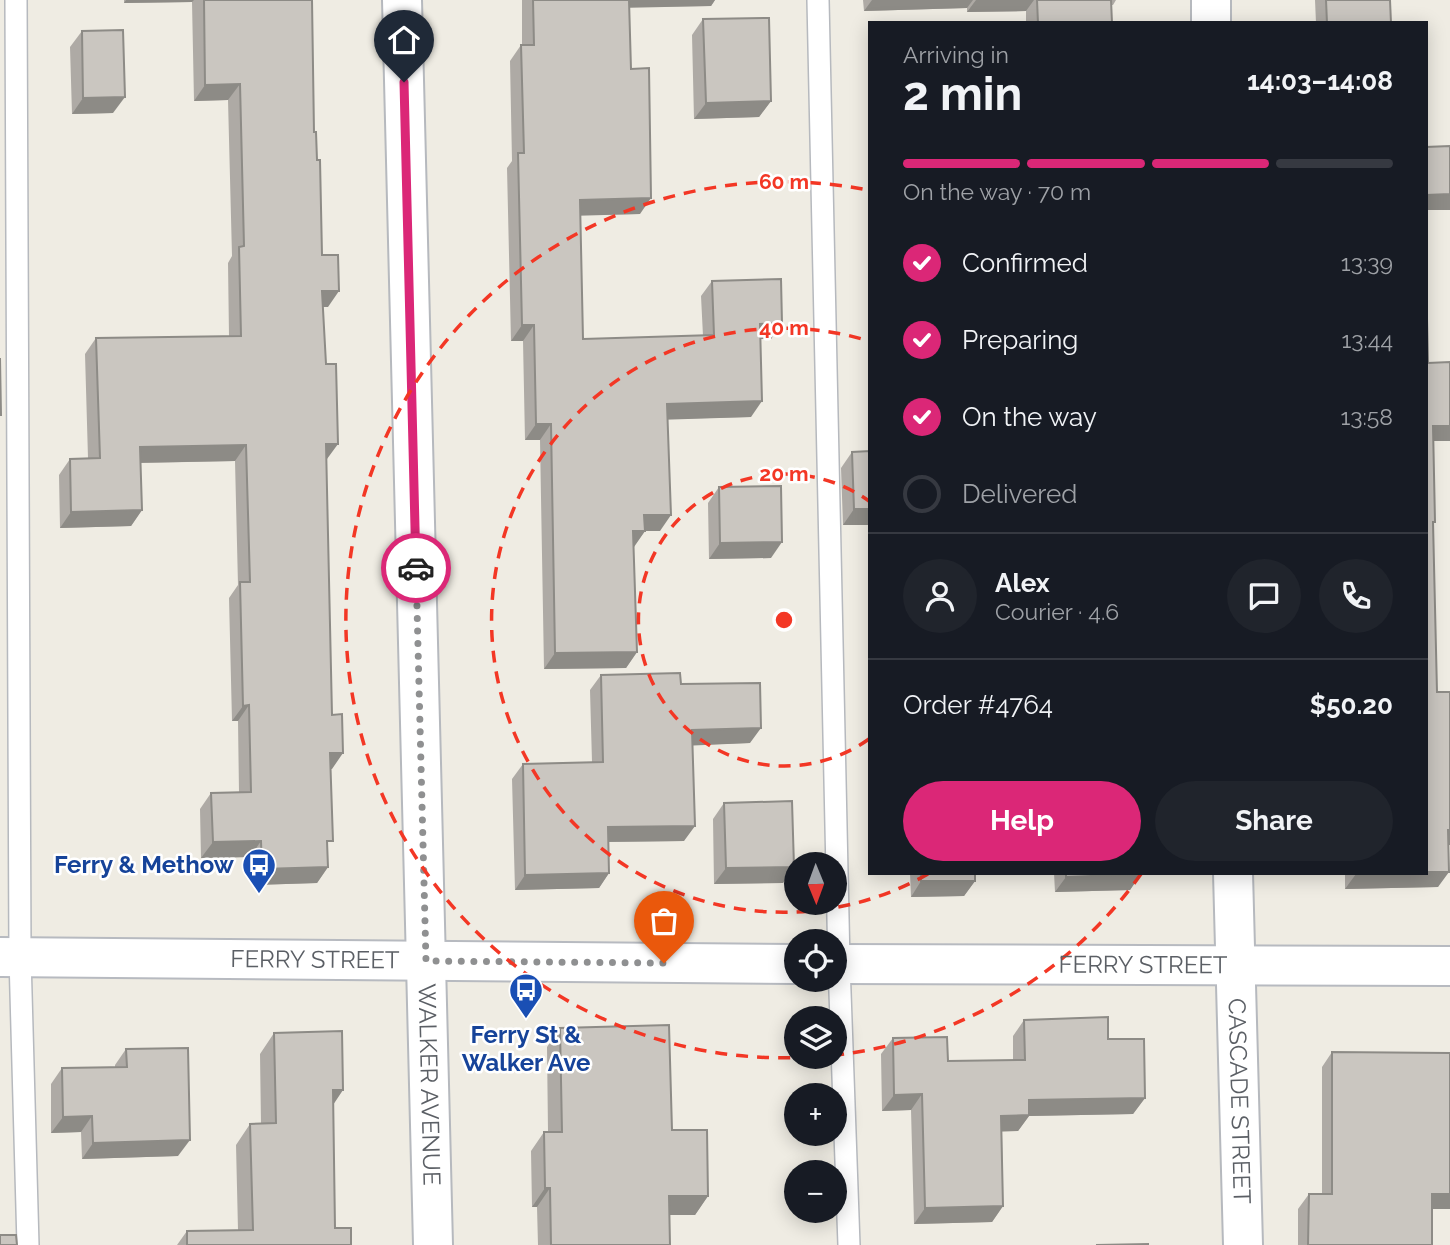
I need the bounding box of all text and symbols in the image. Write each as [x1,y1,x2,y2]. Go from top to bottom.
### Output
pin [374,10,434,82]
icon: home [385,21,423,59]
text: Arriving in [903,41,1009,68]
text: 14:03–14:08 [1247,66,1393,96]
text: 2 min [903,67,1022,121]
text: 60 m [759,169,809,194]
text: On the way · 70 m [903,178,1091,205]
icon: check [903,244,941,282]
text: Confirmed [962,248,1088,278]
text: 13:39 [1341,249,1393,276]
text: 40 m [759,315,809,340]
icon: check [903,321,941,359]
text: Preparing [962,325,1078,355]
text: 13:44 [1341,326,1393,353]
icon: check [903,398,941,436]
text: On the way [962,402,1097,432]
text: 13:58 [1340,403,1393,430]
text: 20 m [759,461,809,486]
text: Delivered [962,479,1077,509]
courier [381,533,451,603]
icon: car [397,549,435,587]
button: person [903,559,977,633]
button: chat [1227,559,1301,633]
button: phone [1319,559,1393,633]
text: Alex [995,568,1050,598]
text: Courier · 4.6 [995,598,1119,625]
centre of rings [772,608,796,632]
text: Order #4764 [903,690,1053,720]
text: $50.20 [1310,690,1393,720]
button: Help [903,781,1141,861]
button: Share [1155,781,1393,861]
bus stop icon: Ferry & Methow [240,846,278,895]
place label: Ferry & Methow [54,850,235,879]
north arrow [784,852,847,915]
map controls [784,852,847,1223]
pin [634,891,694,963]
icon: bag [645,902,683,940]
button: locate [784,929,847,992]
street label: FERRY STREET [230,944,400,975]
street label: FERRY STREET [1058,950,1228,979]
bus stop icon: Ferry St & Walker Ave [507,971,545,1020]
street label: WALKER AVENUE [412,983,447,1186]
street label: CASCADE STREET [1222,998,1257,1205]
button: layers [784,1006,847,1069]
place label: Ferry St & Walker Ave [462,1020,590,1077]
button: + [784,1083,847,1146]
button: − [784,1160,847,1223]

